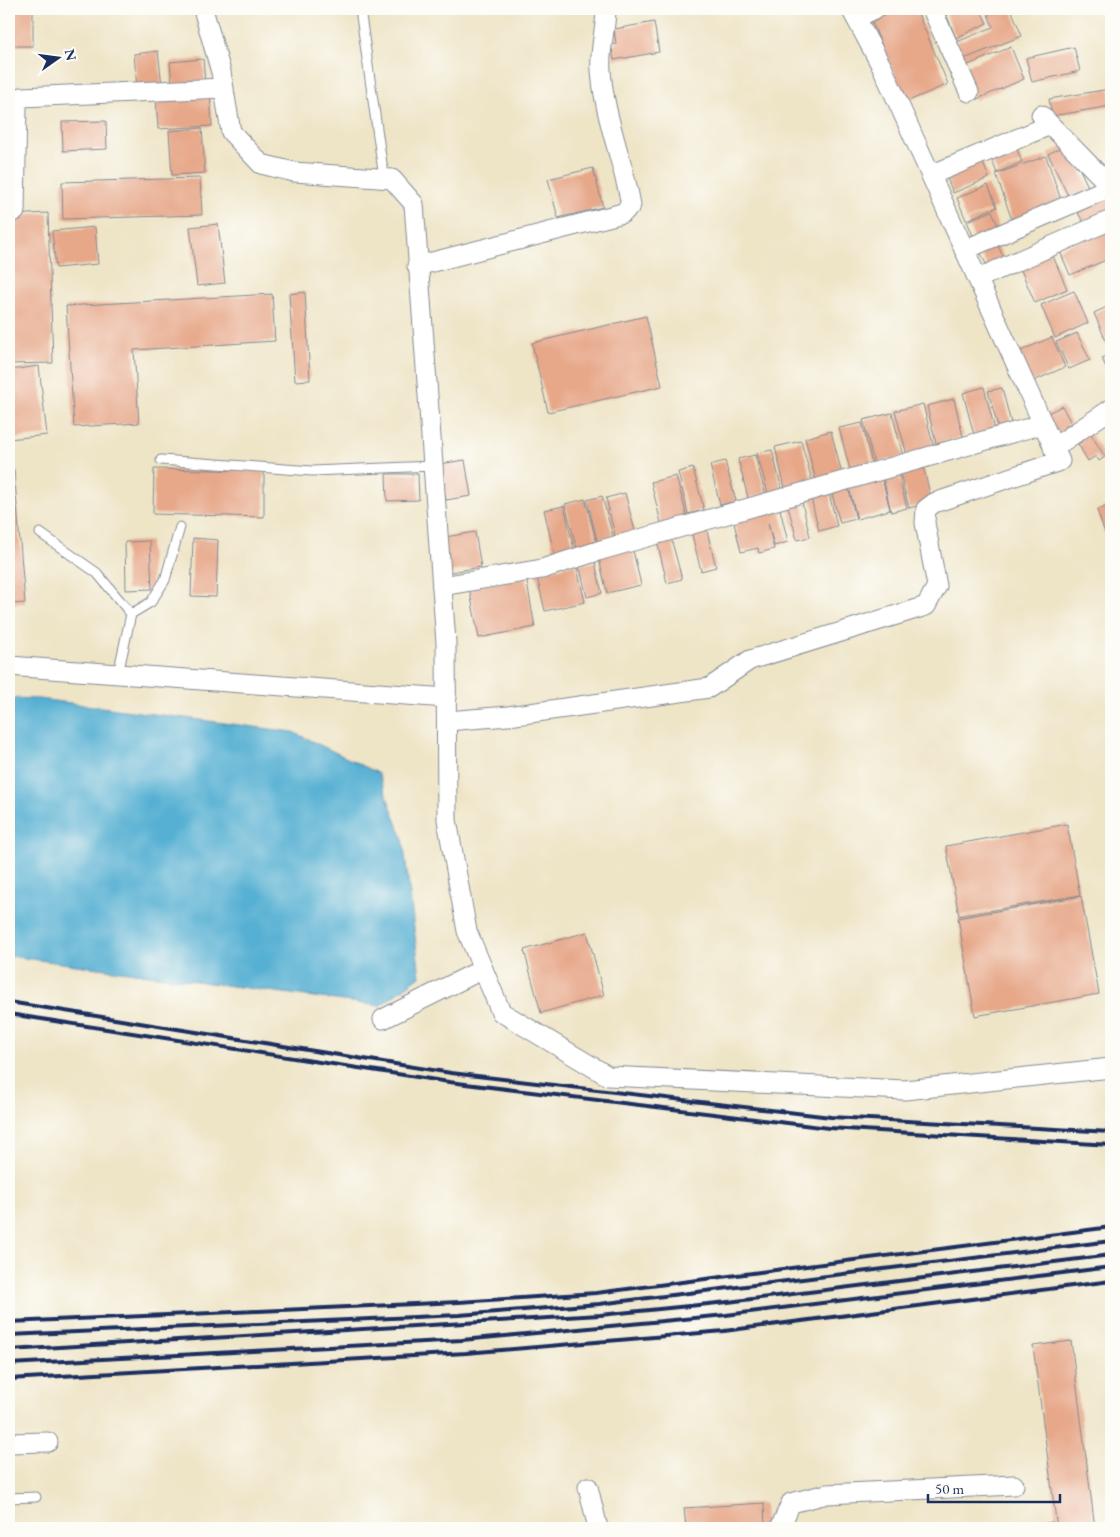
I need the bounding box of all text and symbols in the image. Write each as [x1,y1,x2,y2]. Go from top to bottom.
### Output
north arrow [32,32,82,82]
text: N [61,47,81,63]
scale bar [928,1472,1060,1504]
text: 50 m [935,1479,964,1498]

